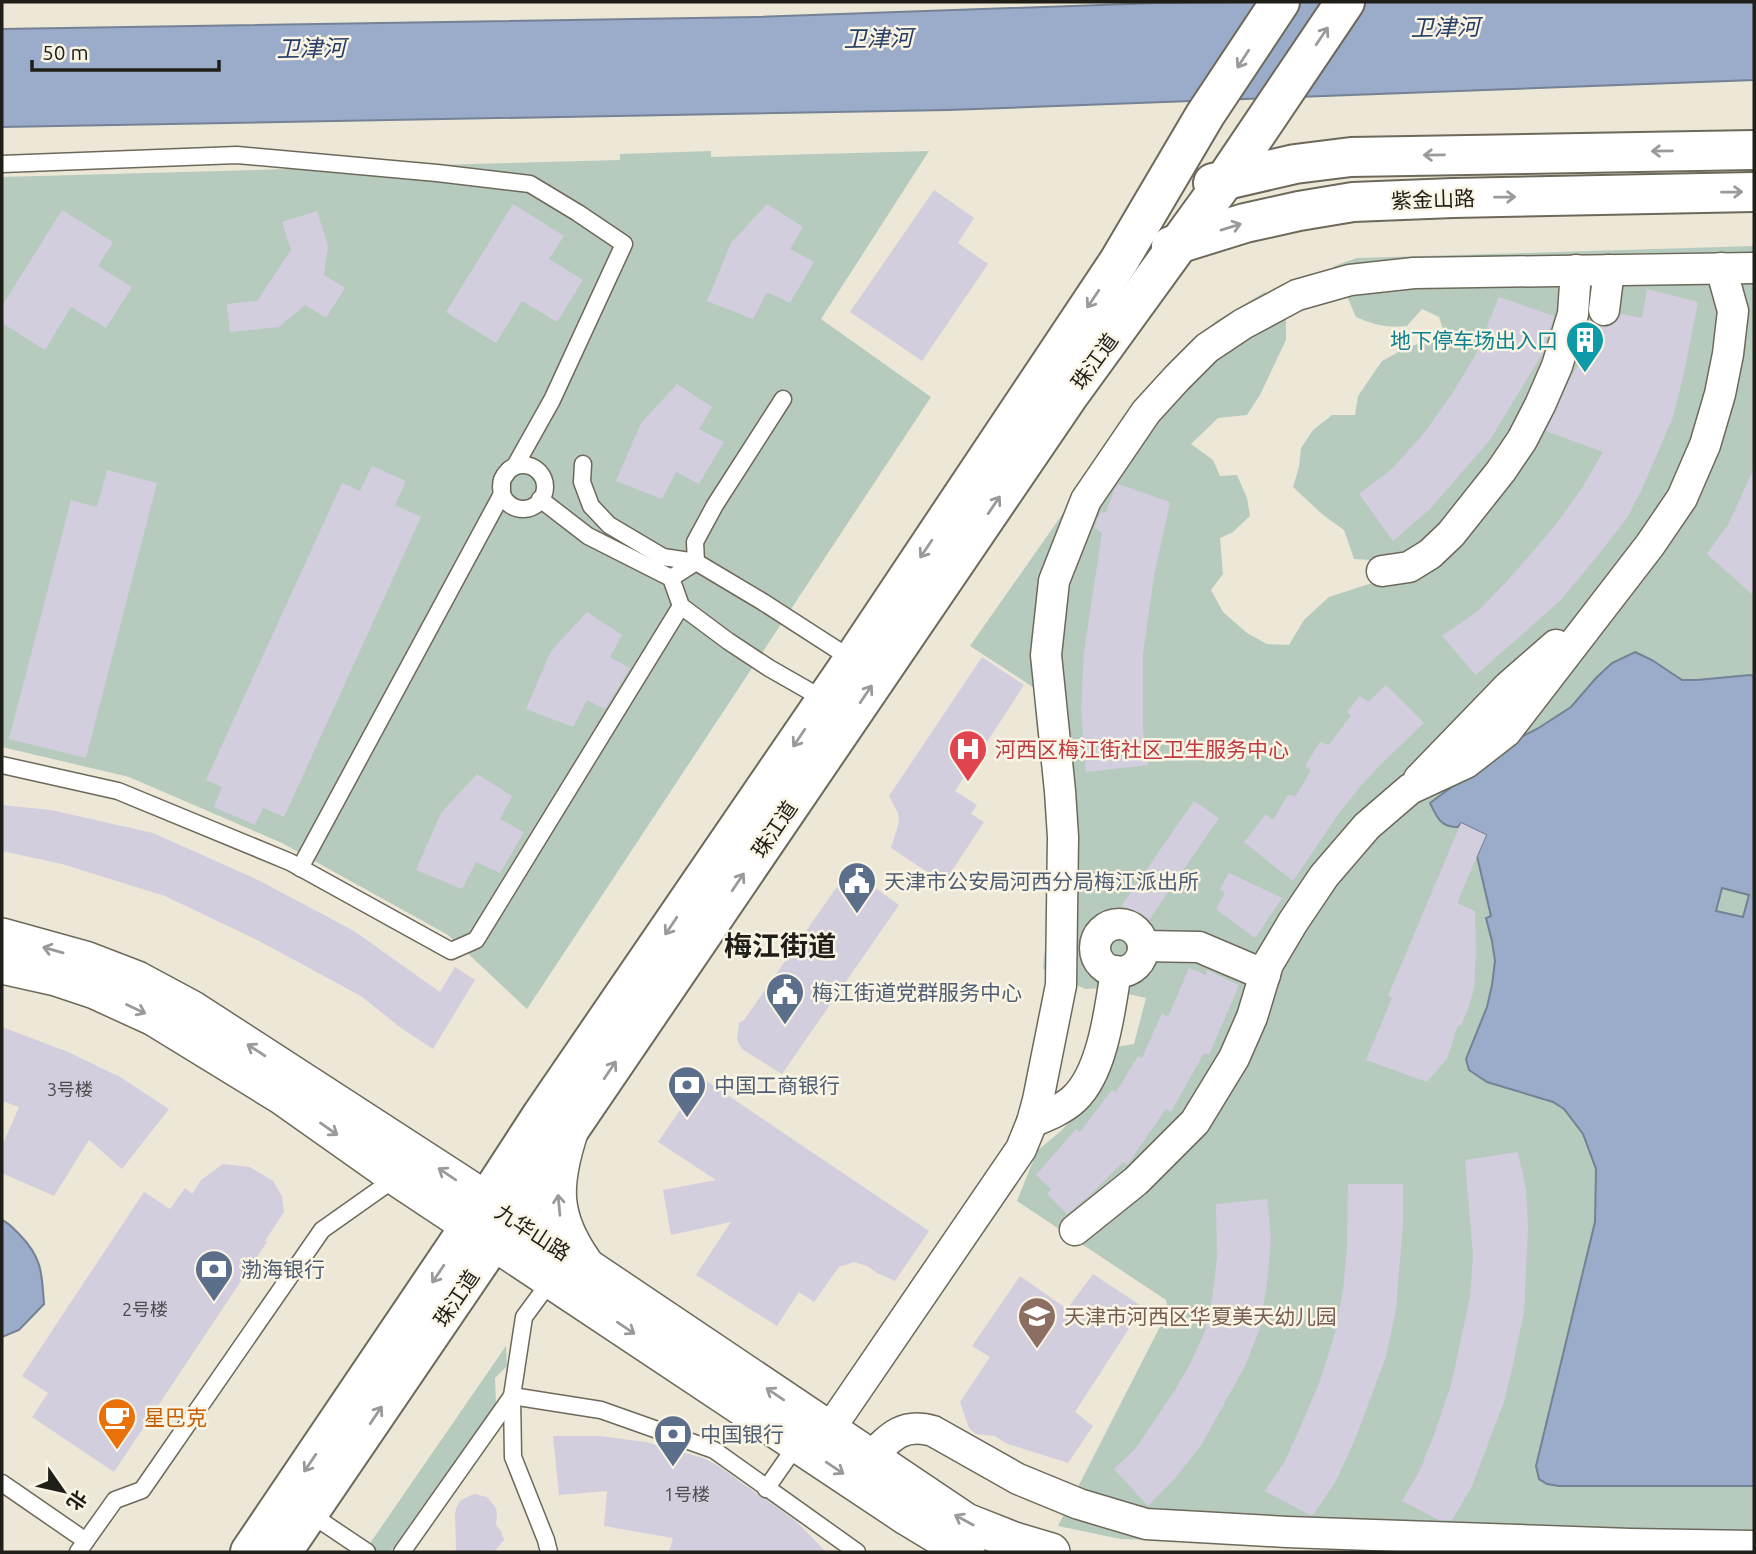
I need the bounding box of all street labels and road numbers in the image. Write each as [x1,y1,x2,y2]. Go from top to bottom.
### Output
street label: 紫金山路 [1391,186,1475,212]
street label: 珠江道 [1066,328,1122,394]
street label: 珠江道 [746,796,802,862]
street label: 九华山路 [491,1199,575,1265]
street label: 珠江道 [428,1265,484,1331]

